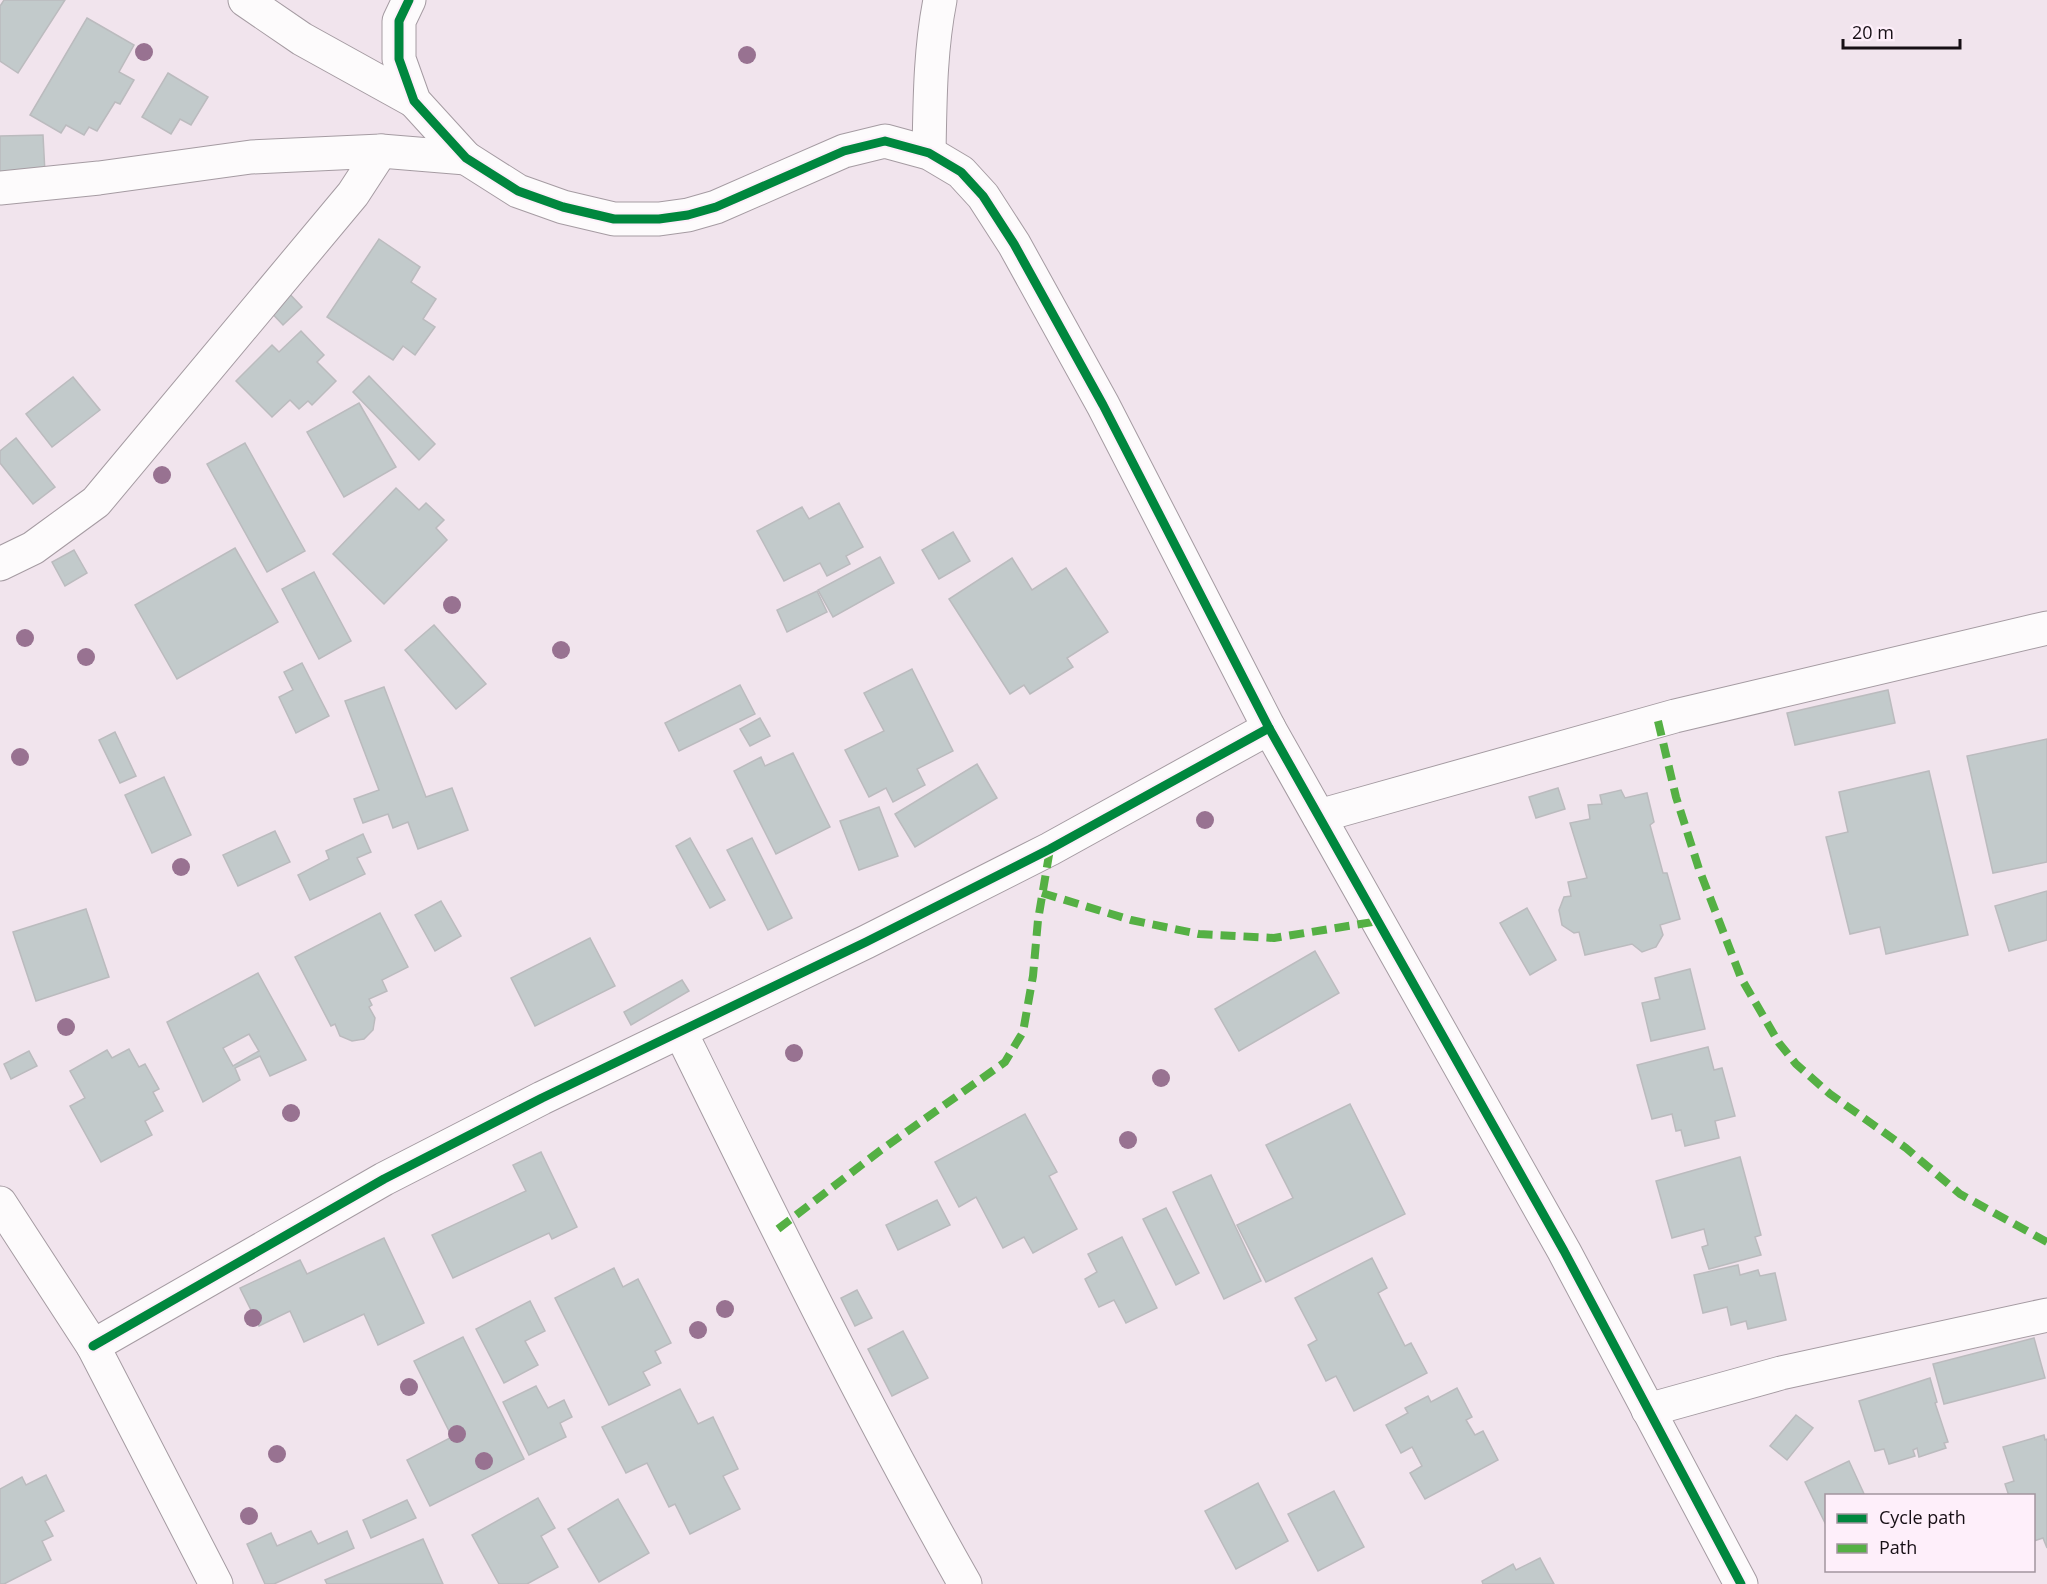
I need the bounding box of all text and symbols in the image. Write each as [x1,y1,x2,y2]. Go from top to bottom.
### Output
scale bar [1843,12,1960,50]
text: 20 m [1852,20,1894,44]
legend [1825,1494,2035,1572]
text: Cycle path [1879,1505,1966,1529]
text: Path [1879,1535,1917,1559]

